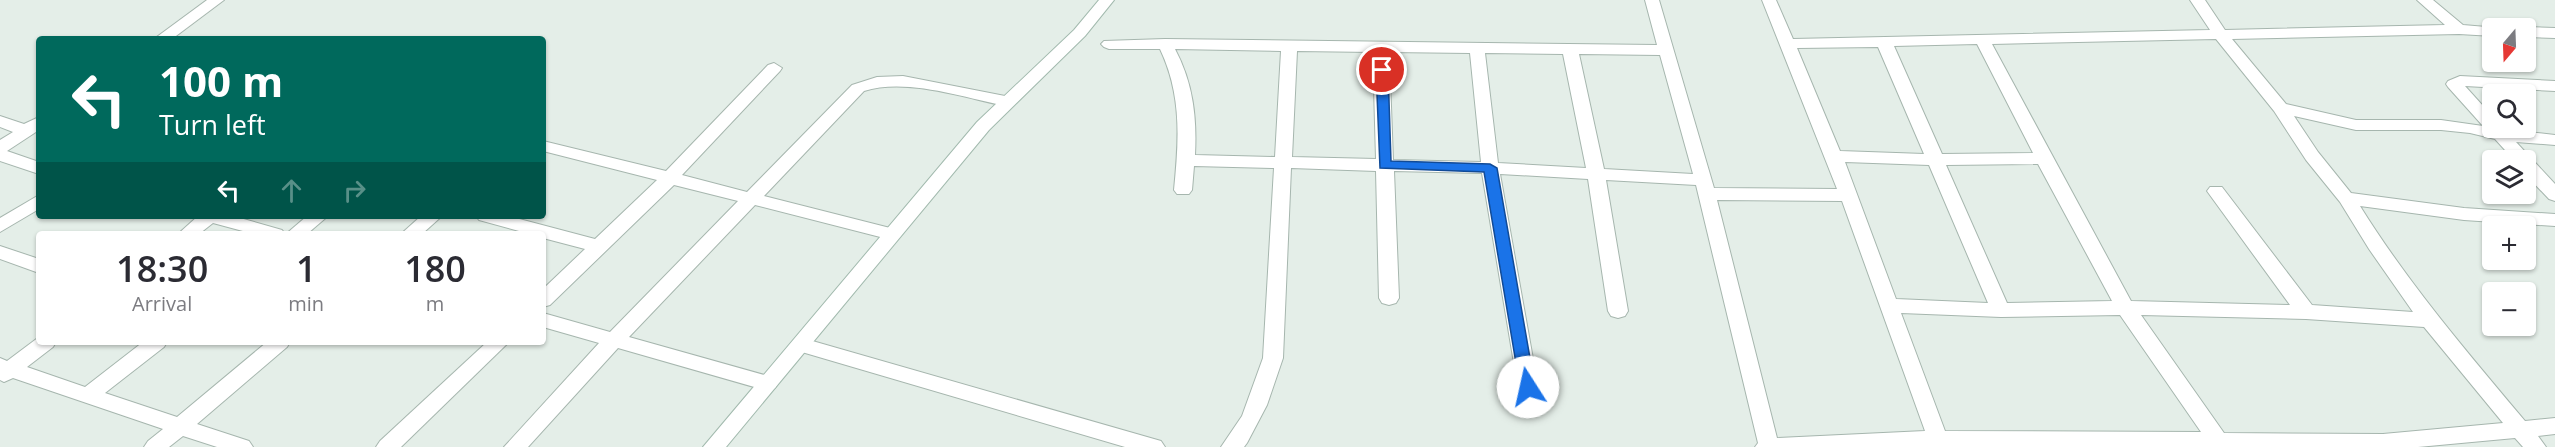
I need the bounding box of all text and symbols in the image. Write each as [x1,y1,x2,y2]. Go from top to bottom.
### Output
north arrow [2482,18,2536,72]
map controls [2482,18,2536,336]
pin [1356,44,1407,95]
text: 100 m [159,52,283,109]
icon: arrive [1365,53,1398,86]
icon: left [60,60,138,138]
button: search [2482,84,2536,138]
text: Turn left [159,106,266,143]
button: layers [2482,150,2536,204]
icon: left [212,174,245,207]
icon: ahead [275,174,308,207]
icon: right [338,174,371,207]
button: + [2482,216,2536,270]
text: 18:30 [116,244,208,293]
text: 1 [296,244,317,293]
text: 180 [404,244,466,293]
button: − [2482,282,2536,336]
text: Arrival [132,290,192,317]
text: min [288,290,324,317]
text: m [426,290,444,317]
position arrow [1496,355,1560,419]

